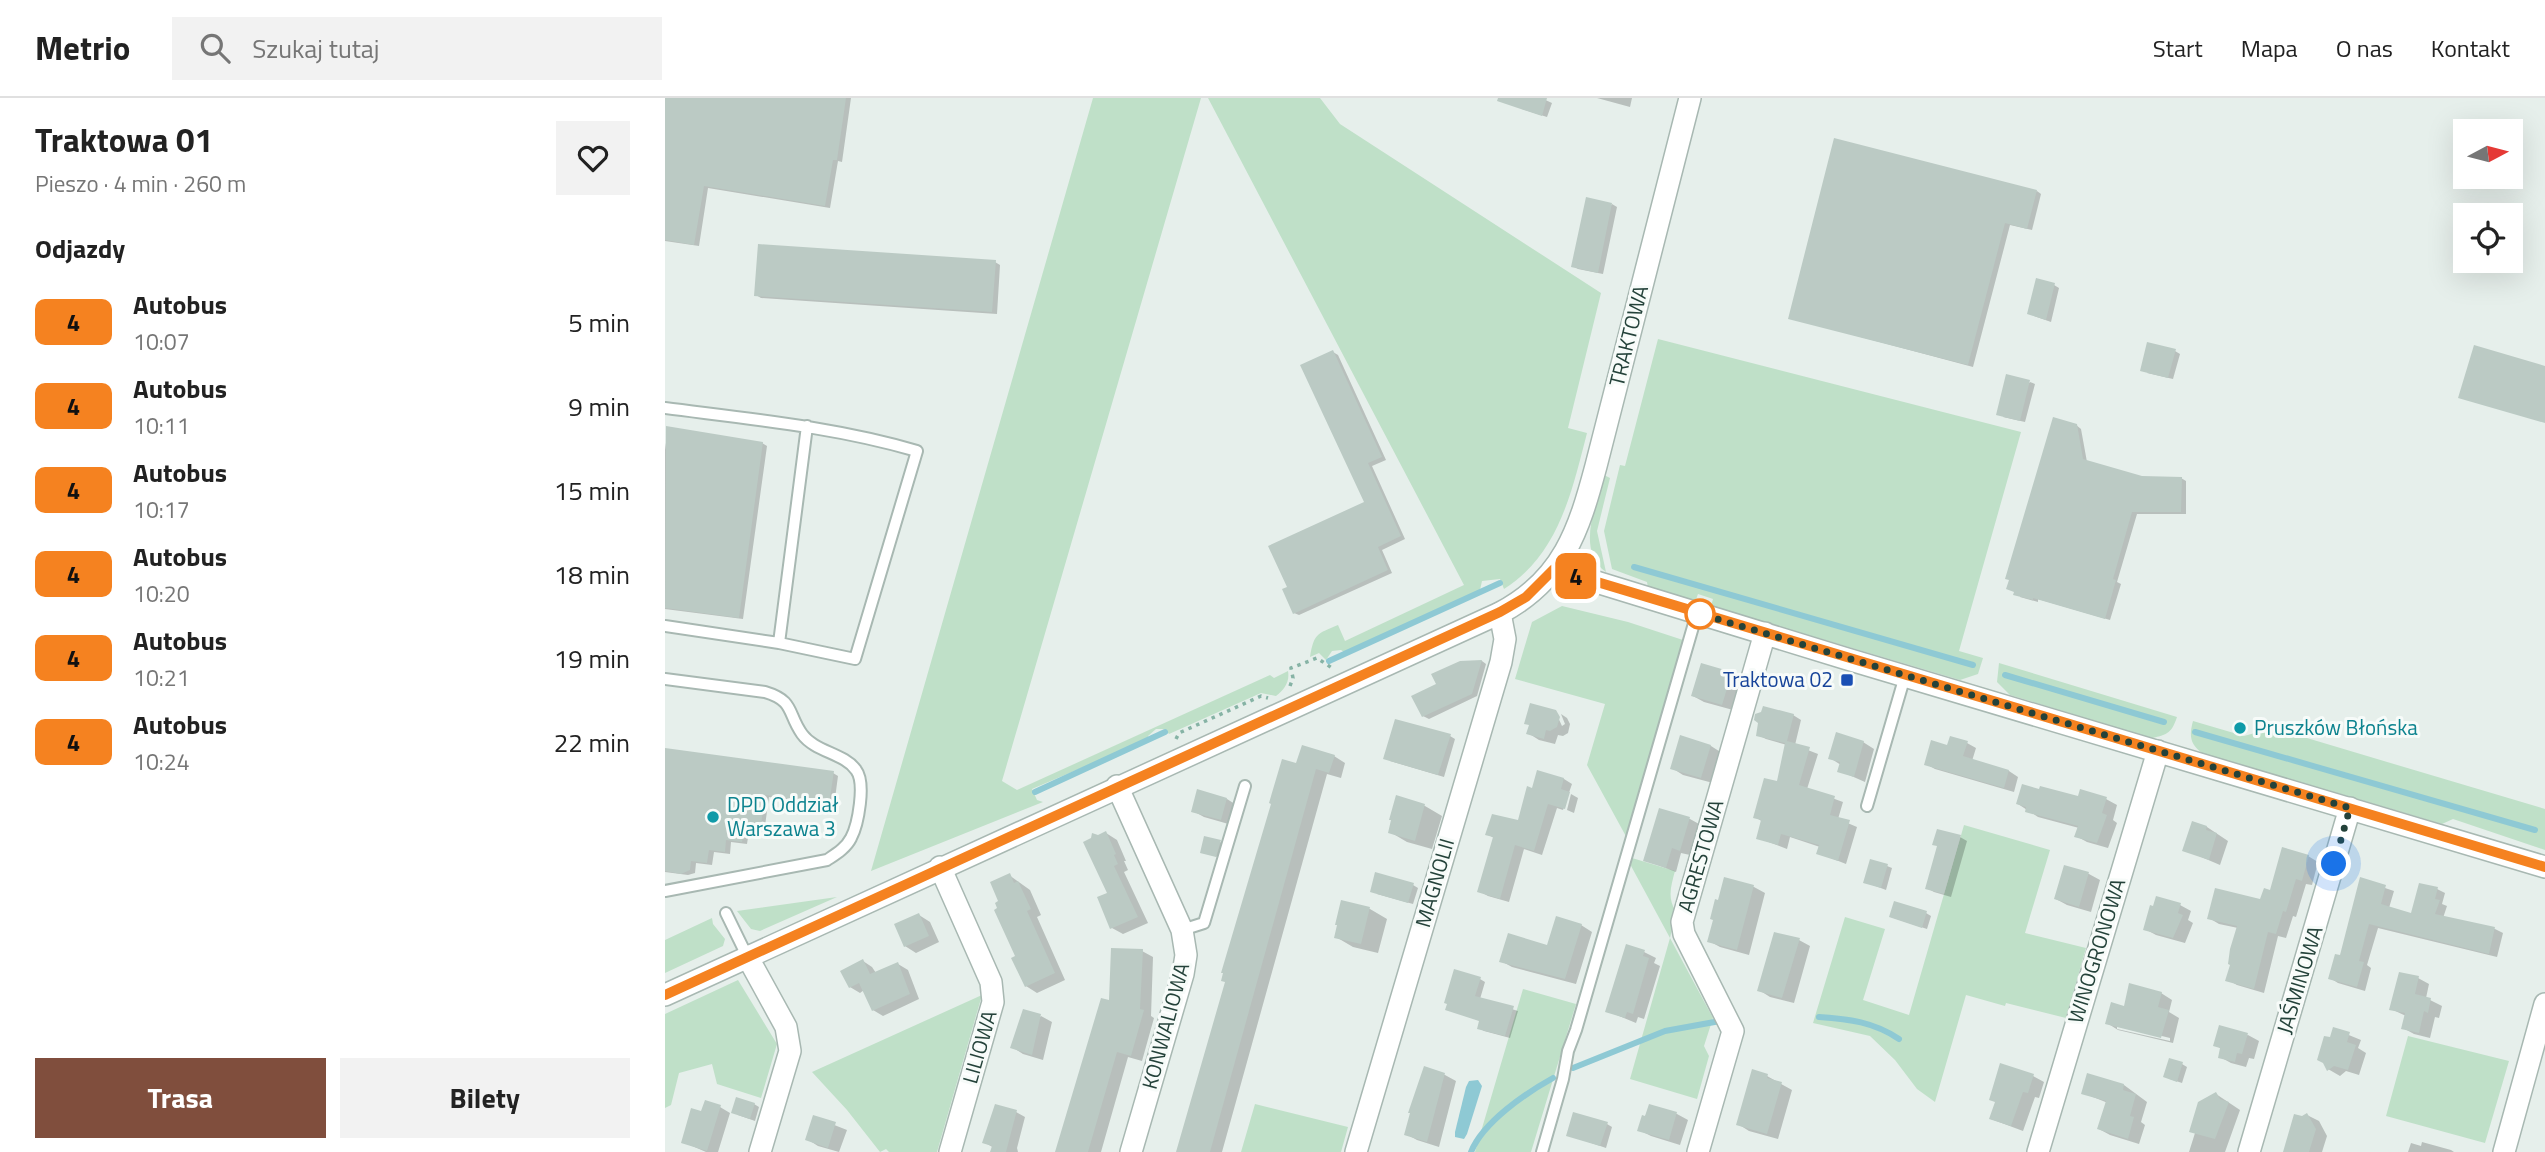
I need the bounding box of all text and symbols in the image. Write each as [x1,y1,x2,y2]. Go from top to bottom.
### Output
search box [172,17,662,80]
text: Metrio [35,23,130,73]
icon: search [196,29,234,67]
text: Szukaj tutaj [252,29,380,68]
text: Start [2153,30,2203,66]
text: Mapa [2241,30,2298,66]
text: O nas [2336,30,2393,66]
text: Kontakt [2431,30,2510,66]
text: Traktowa 01 [35,115,213,165]
north arrow [2453,119,2523,189]
map controls [2453,119,2523,273]
button: heart [556,121,630,195]
text: Pieszo · 4 min · 260 m [35,166,246,201]
button: locate [2453,203,2523,273]
text: Odjazdy [35,229,125,268]
street label: TRAKTOWA [1600,281,1656,390]
text: Autobus [133,285,227,324]
text: 5 min [568,303,630,342]
text: 4 [67,304,80,340]
text: 10:07 [133,324,190,359]
text: Autobus [133,369,227,408]
text: 9 min [568,387,630,426]
text: 4 [67,388,80,424]
text: 10:11 [133,408,190,443]
text: Autobus [133,453,227,492]
text: 15 min [554,471,630,510]
text: 4 [67,472,80,508]
text: 10:17 [133,492,190,527]
text: Autobus [133,537,227,576]
line badge: 4 [1553,553,1599,599]
text: 18 min [554,555,630,594]
text: 4 [67,556,80,592]
text: 4 [1569,558,1583,594]
text: 10:20 [133,576,190,611]
unlabelled marker [1685,599,1715,629]
text: Autobus [133,621,227,660]
text: 19 min [554,639,630,678]
text: 4 [67,640,80,676]
text: 10:21 [133,660,190,695]
place label: Traktowa 02 [1723,663,1833,695]
marker: Traktowa 02 [1839,672,1855,688]
text: Autobus [133,705,227,744]
place label: Pruszków Błońska [2254,711,2418,743]
marker: Pruszków Błońska [2232,720,2248,736]
text: 22 min [554,723,630,762]
text: 4 [67,724,80,760]
text: 10:24 [133,744,190,779]
place label: DPD Oddział Warszawa 3 [727,788,839,844]
street label: AGRESTOWA [1669,795,1732,916]
marker: DPD Oddział Warszawa 3 [705,809,721,825]
street label: MAGNOLII [1406,834,1462,931]
your location [2316,846,2351,881]
street label: WINOGRONOWA [2059,874,2133,1027]
street label: JAŚMINOWA [2267,921,2331,1038]
street label: KONWALIOWA [1133,958,1197,1093]
street label: LILIOWA [953,1006,1005,1087]
button: Trasa [35,1058,326,1138]
button: Bilety [340,1058,630,1138]

